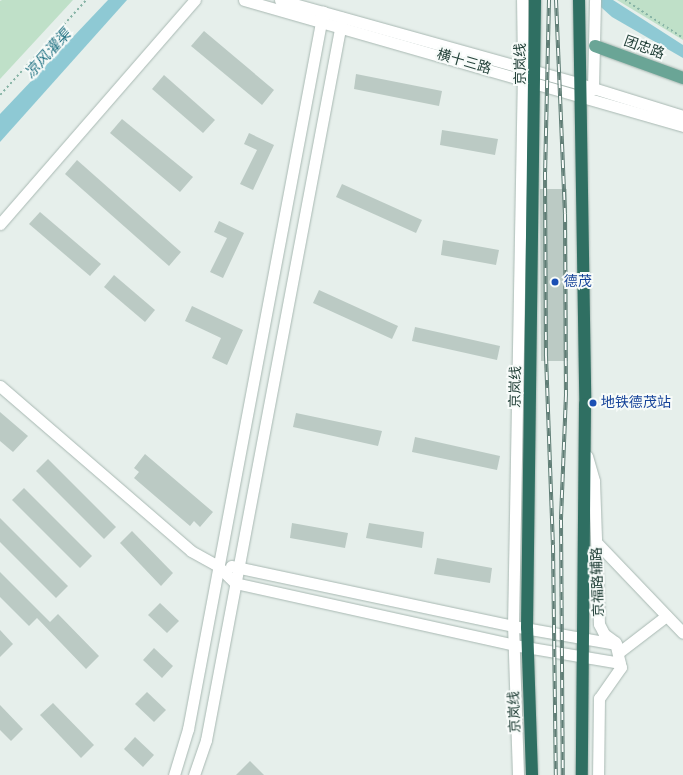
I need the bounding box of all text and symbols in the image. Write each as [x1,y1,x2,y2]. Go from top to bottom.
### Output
water label: 凉风灌渠 [21,26,75,82]
street label: 团忠路 [621,33,667,63]
street label: 京岚线 [513,43,529,85]
street label: 横十三路 [435,46,493,78]
place label: 德茂 [564,274,592,290]
marker: 德茂 [549,276,561,288]
street label: 京岚线 [507,366,525,408]
place label: 地铁德茂站 [601,395,671,411]
marker: 地铁德茂站 [588,398,598,408]
street label: 京福路辅路 [588,547,608,617]
street label: 京岚线 [506,691,524,733]

